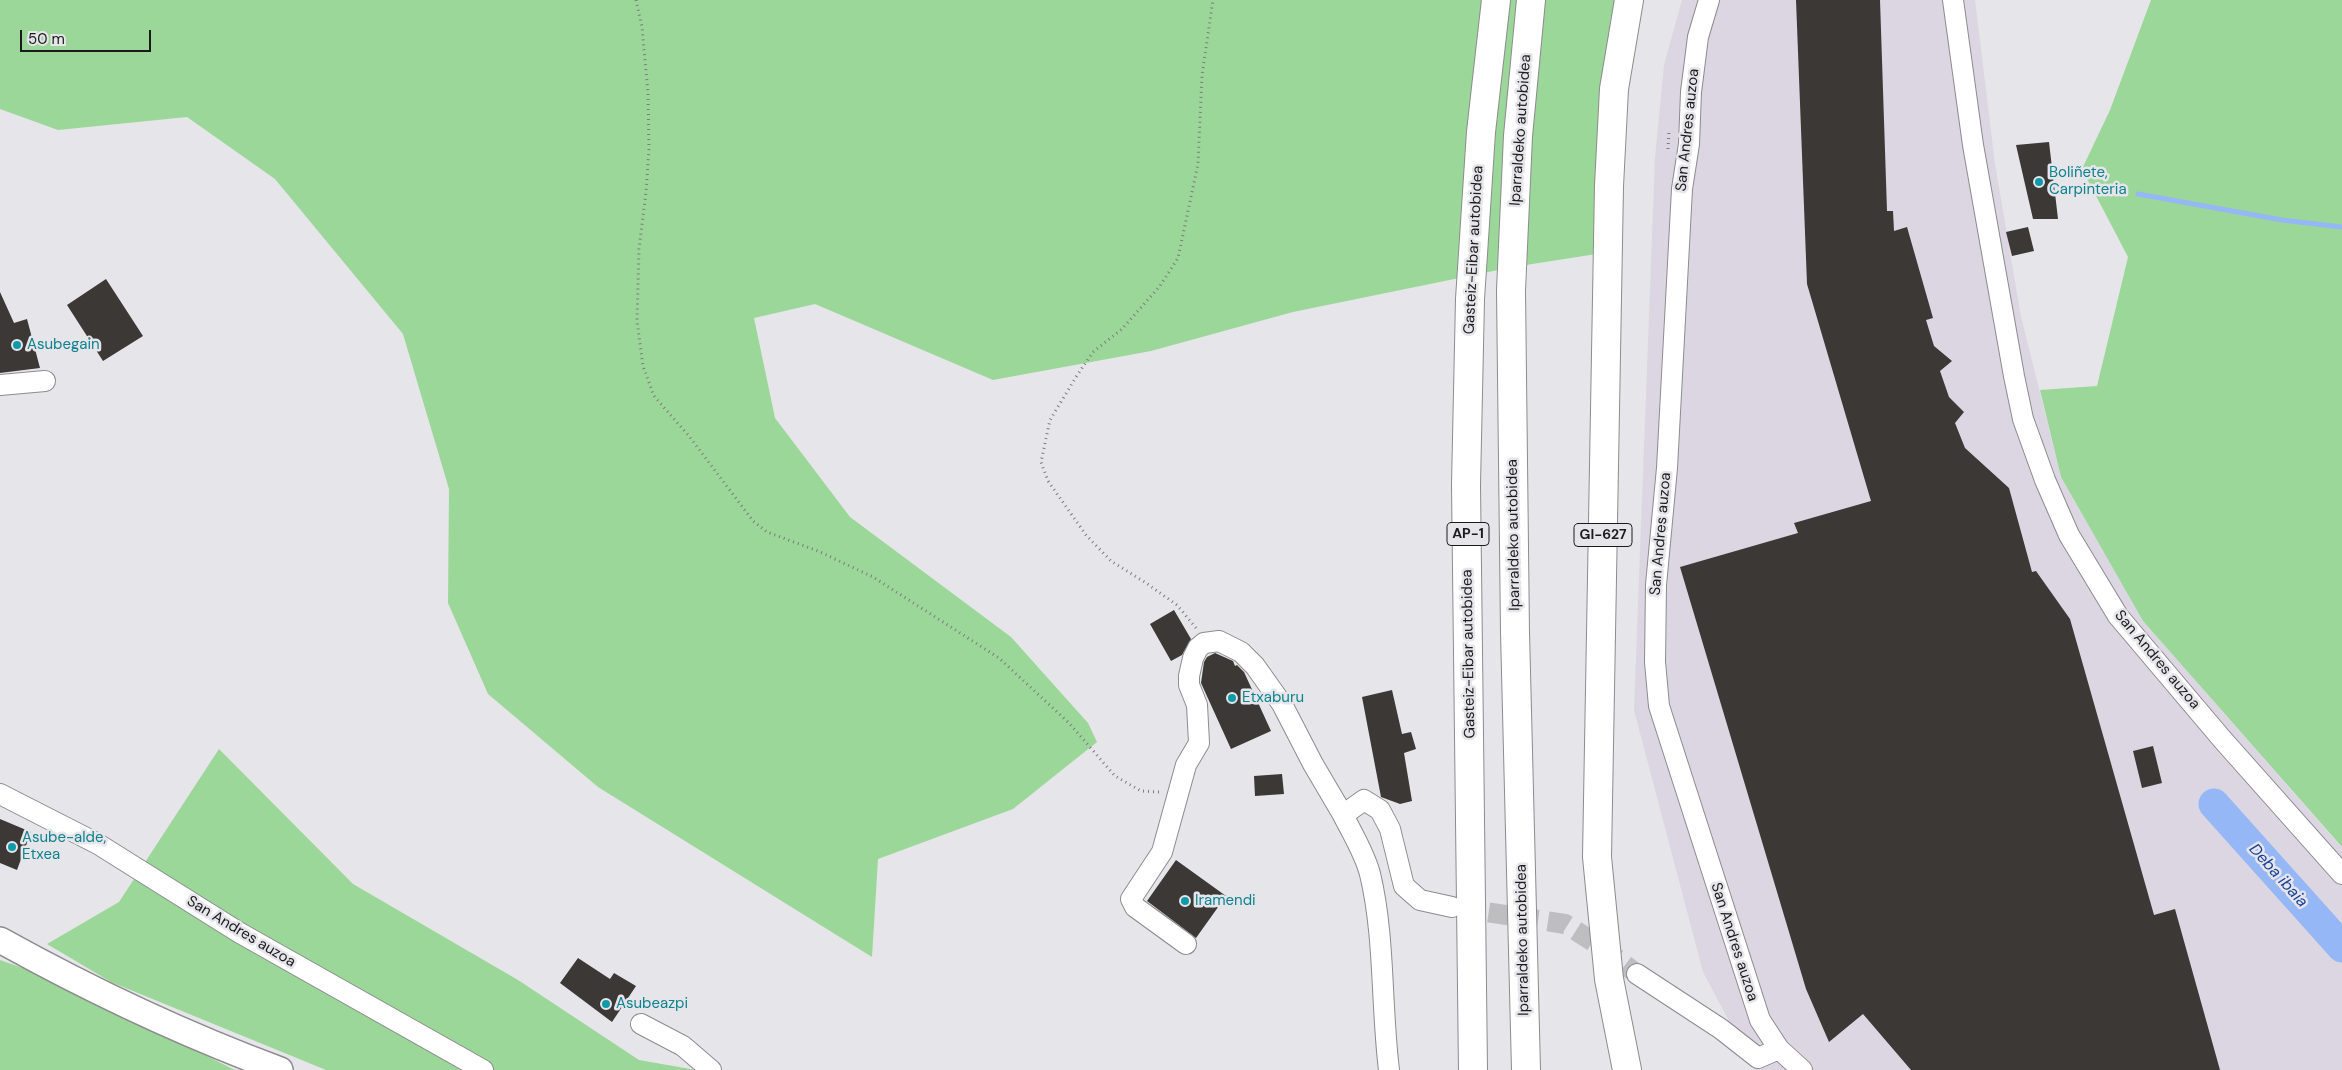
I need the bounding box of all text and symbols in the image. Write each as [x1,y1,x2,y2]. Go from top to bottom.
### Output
scale bar [22,20,154,52]
text: 50 m [28,29,65,49]
street label: Iparraldeko autobidea [1507,54,1535,206]
street label: San Andres auzoa [1673,68,1703,192]
place label: Boliñete, Carpinteria [2049,164,2127,199]
street label: Gasteiz-Eibar autobidea [1461,165,1487,335]
marker: Boliñete, Carpinteria [2033,176,2045,188]
place label: Asubegain [27,336,100,354]
marker: Asubegain [11,339,23,351]
street label: Iparraldeko autobidea [1504,459,1524,611]
street label: San Andres auzoa [1647,472,1675,596]
road number: AP-1 [1447,522,1489,546]
road number: GI-627 [1574,524,1632,546]
street label: Gasteiz-Eibar autobidea [1459,569,1479,739]
street label: San Andres auzoa [2110,607,2204,713]
place label: Etxaburu [1242,689,1304,707]
marker: Etxaburu [1226,692,1238,704]
place label: Asube-alde, Etxea [22,829,106,864]
water label: Deba ibaia [2245,840,2311,912]
marker: Asube-alde, Etxea [6,841,18,853]
street label: Iparraldeko autobidea [1513,864,1533,1016]
street label: San Andres auzoa [1706,881,1762,1003]
place label: Iramendi [1195,892,1256,910]
street label: San Andres auzoa [183,893,299,971]
marker: Iramendi [1179,895,1191,907]
place label: Asubeazpi [616,995,688,1013]
marker: Asubeazpi [600,998,612,1010]

